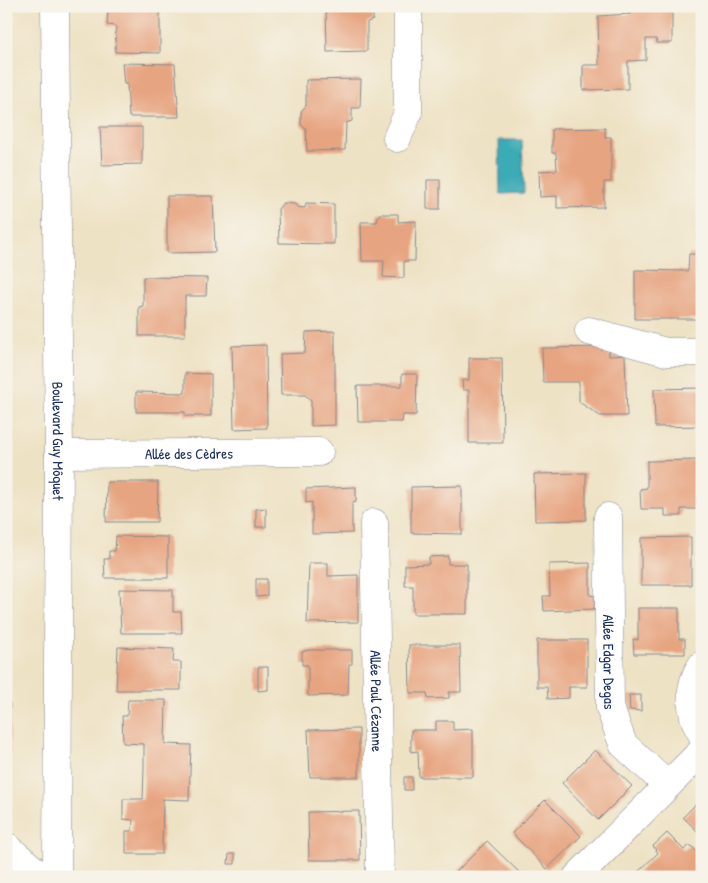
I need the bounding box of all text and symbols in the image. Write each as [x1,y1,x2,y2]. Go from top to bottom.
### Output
street label: Boulevard Guy Môquet [48,381,70,501]
street label: Allée des Cèdres [145,442,233,464]
street label: Allée Edgar Degas [599,614,621,710]
street label: Allée Paul Cézanne [366,650,388,752]

